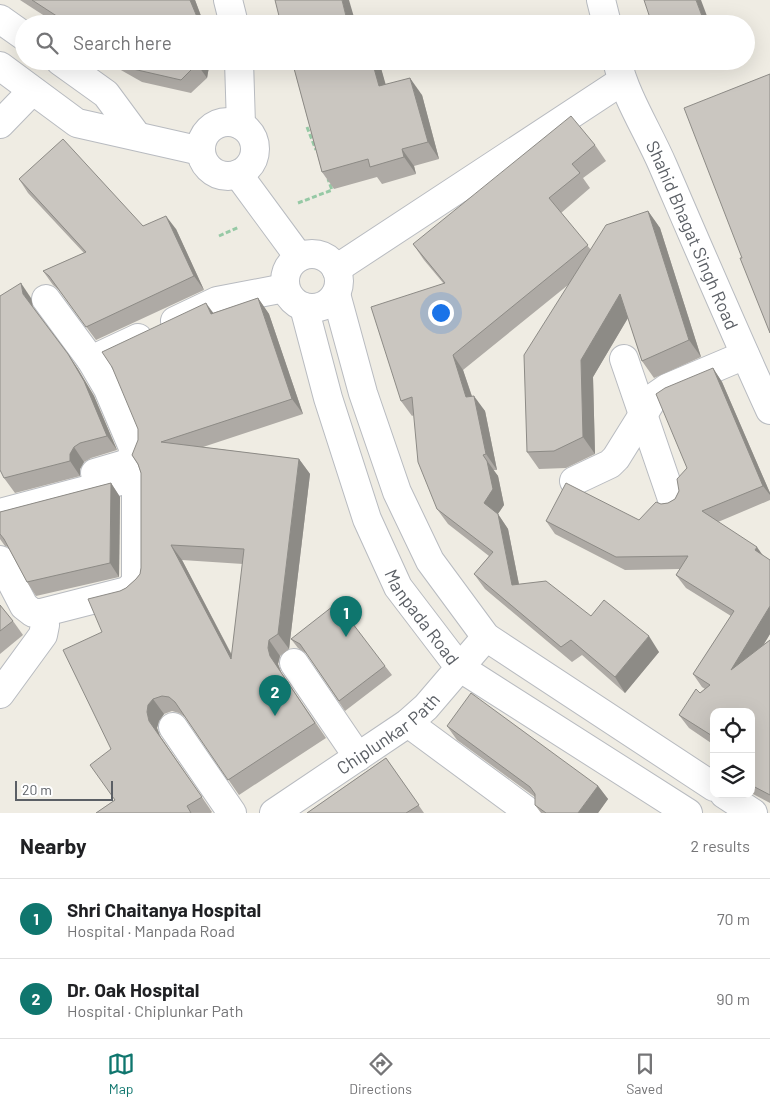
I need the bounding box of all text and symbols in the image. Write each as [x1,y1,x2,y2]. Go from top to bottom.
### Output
search box [15,15,755,70]
icon: search [33,29,61,57]
text: Search here [73,31,172,54]
street label: Shahid Bhagat Singh Road [642,137,744,333]
your location [428,300,454,326]
street label: Manpada Road [380,565,464,669]
pin: 1 [330,596,362,637]
pin: 2 [259,675,291,716]
street label: Chiplunkar Path [332,688,444,779]
map controls [710,708,755,798]
button: locate [710,708,755,753]
button: layers [710,753,755,798]
scale bar [15,778,112,801]
text: 20 m [22,781,52,798]
text: Nearby [20,833,86,858]
text: 2 results [691,836,750,855]
text: Shri Chaitanya Hospital [67,898,261,921]
text: 1 [33,909,39,928]
text: 70 m [717,909,750,928]
text: Hospital · Manpada Road [67,921,235,940]
text: Dr. Oak Hospital [67,978,199,1001]
text: 2 [32,989,40,1008]
text: 90 m [716,989,750,1008]
text: Hospital · Chiplunkar Path [67,1001,243,1020]
tab: Map [107,1050,135,1097]
tab: Directions [349,1050,412,1097]
tab: Saved [626,1050,663,1097]

